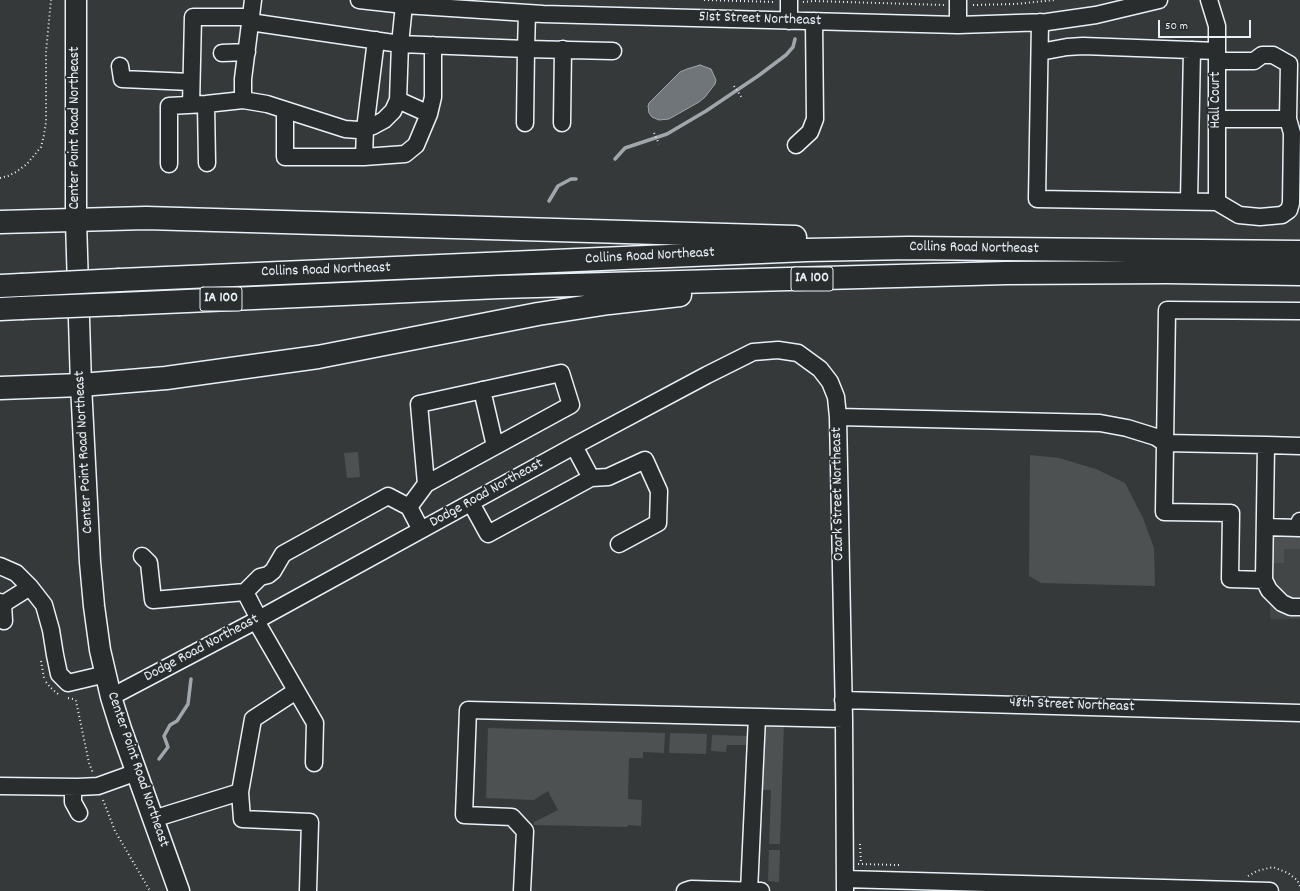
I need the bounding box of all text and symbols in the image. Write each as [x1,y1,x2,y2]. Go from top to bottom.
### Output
street label: 51st Street Northeast [698,9,822,31]
scale bar [1160,12,1253,38]
text: 50 m [1165,18,1188,35]
street label: Center Point Road Northeast [67,46,85,210]
street label: Hall Court [1208,72,1226,128]
street label: Collins Road Northeast [909,239,1039,259]
street label: Collins Road Northeast [585,245,715,269]
street label: Collins Road Northeast [261,260,391,282]
road number: IA 100 [791,267,833,291]
road number: IA 100 [200,287,242,311]
street label: Center Point Road Northeast [72,370,98,534]
street label: Ozark Street Northeast [829,427,849,561]
street label: Dodge Road Northeast [427,455,547,533]
street label: Dodge Road Northeast [142,611,262,687]
street label: Center Point Road Northeast [102,690,172,850]
street label: 48th Street Northeast [1009,695,1135,717]

